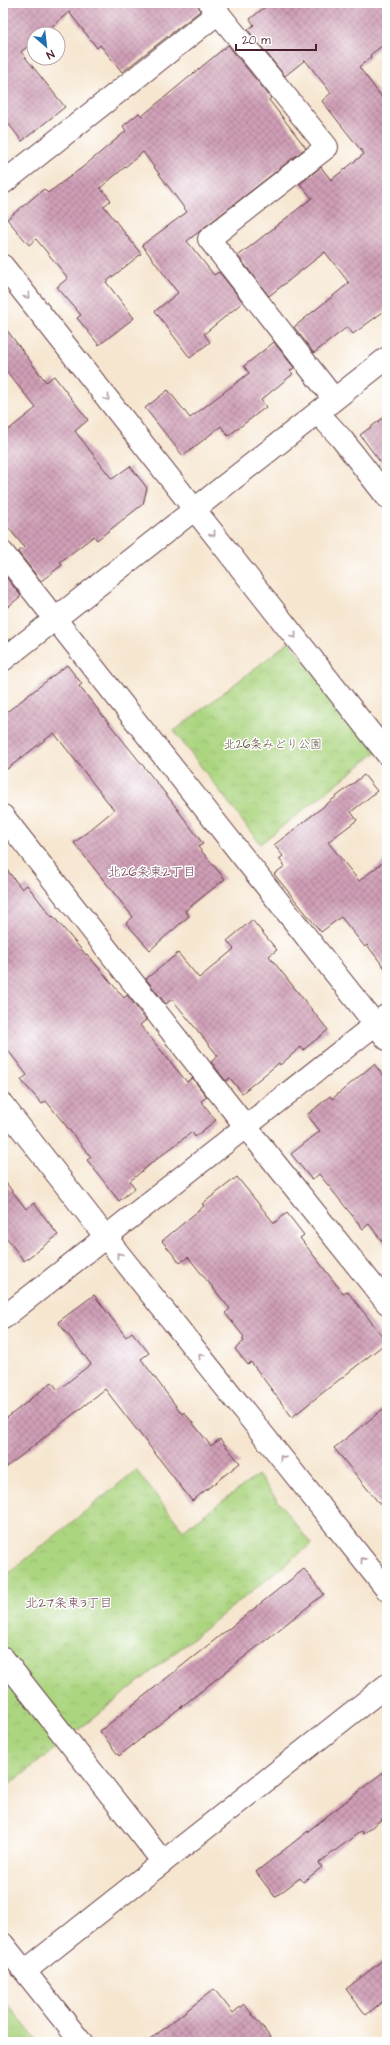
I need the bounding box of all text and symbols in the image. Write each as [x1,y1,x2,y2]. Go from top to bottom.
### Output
north arrow [26,26,66,66]
scale bar [236,26,316,52]
text: 20 m [242,32,271,49]
text: N [44,46,57,63]
one-way arrow [22,292,29,299]
one-way arrow [103,394,110,401]
one-way arrow [209,530,216,537]
one-way arrow [289,632,296,639]
park label: 北26条みどり公園 [224,736,322,753]
district label: 北26条東2丁目 [108,863,196,881]
one-way arrow [117,1252,124,1259]
one-way arrow [198,1354,205,1361]
one-way arrow [279,1455,286,1463]
one-way arrow [360,1557,367,1564]
district label: 北27条東3丁目 [25,1594,113,1612]

